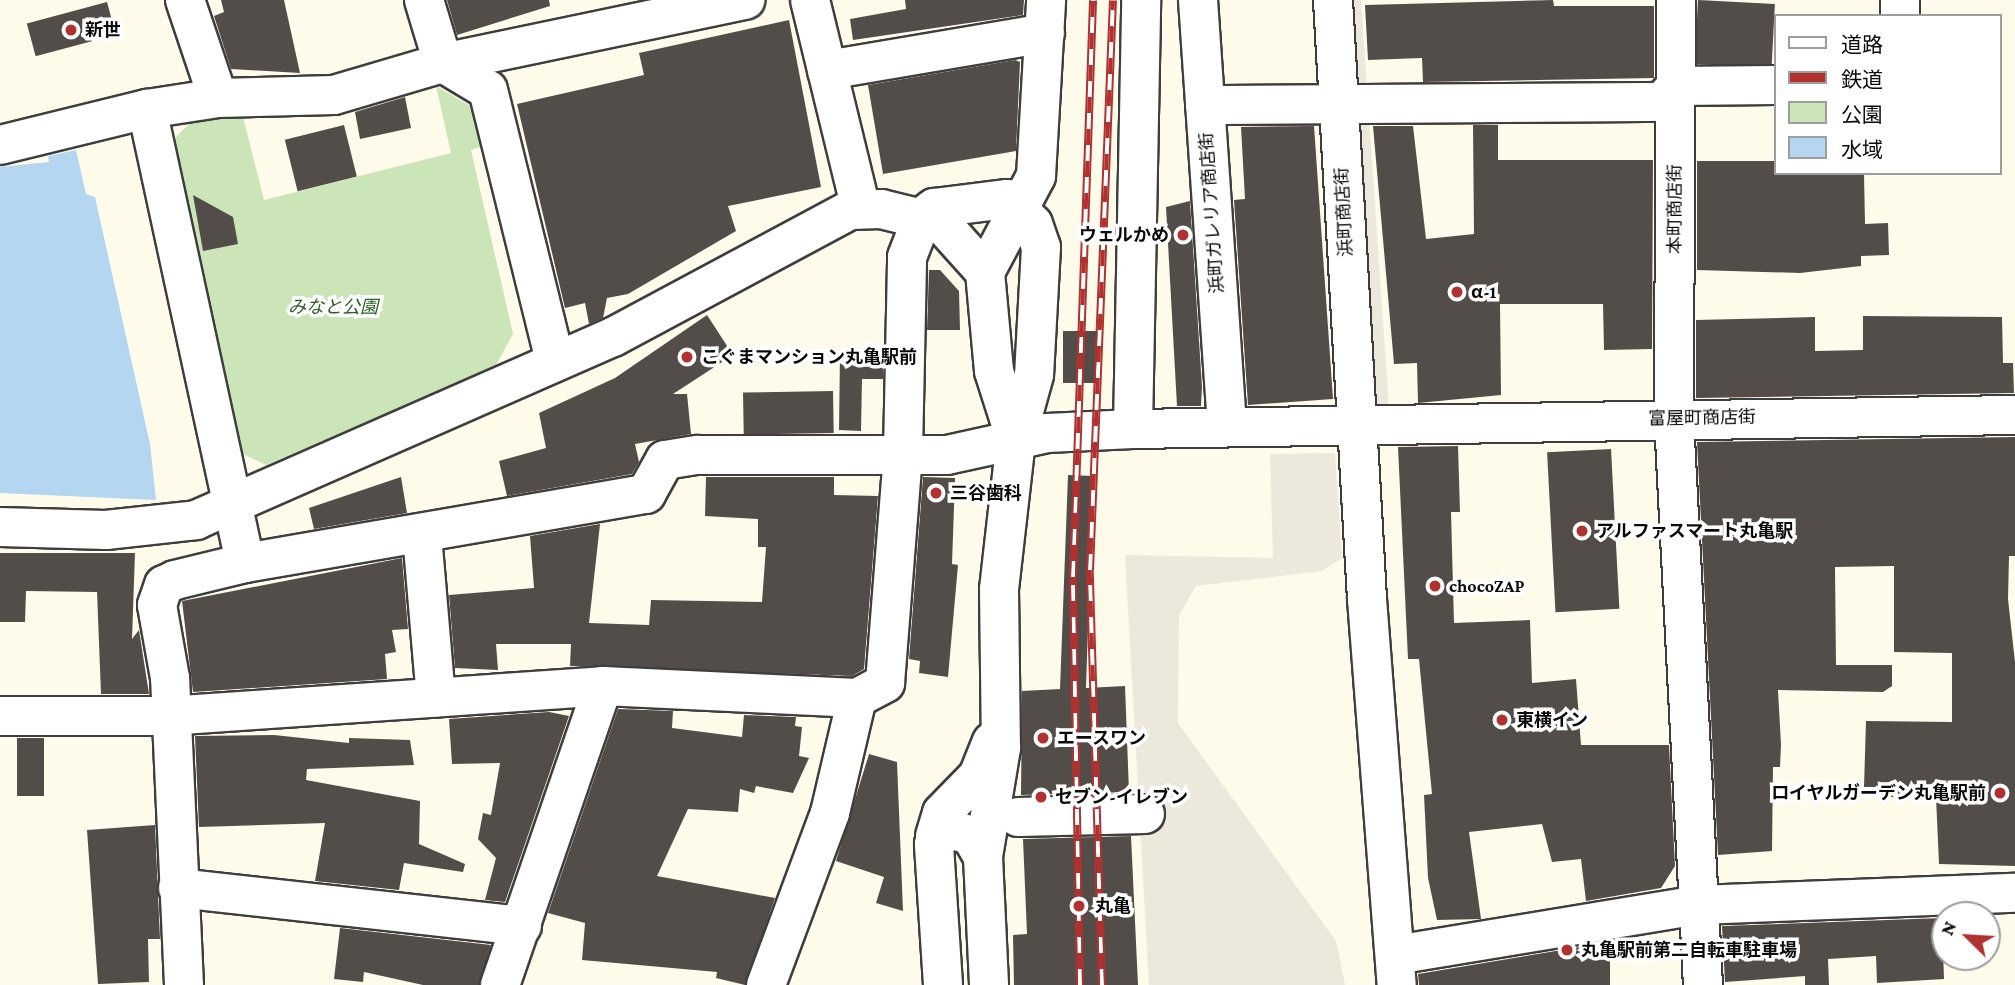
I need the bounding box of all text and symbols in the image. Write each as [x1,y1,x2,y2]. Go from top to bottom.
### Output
legend [1773,14,2001,175]
place label: 新世 [85,19,121,41]
marker: 新世 [63,22,79,38]
text: 道路 [1841,33,1883,57]
text: 鉄道 [1841,68,1883,92]
text: 公園 [1841,103,1883,127]
street label: 浜町ガレリア商店街 [1196,131,1228,295]
text: 水域 [1841,138,1883,162]
street label: 本町商店街 [1664,164,1686,254]
street label: 浜町商店街 [1331,166,1357,258]
place label: ウェルかめ [1079,224,1169,246]
marker: ウェルかめ [1175,227,1191,243]
place label: α-1 [1471,281,1496,303]
marker: α-1 [1449,284,1465,300]
park label: みなと公園 [288,296,378,318]
place label: こぐまマンション丸亀駅前 [701,346,917,368]
marker: こぐまマンション丸亀駅前 [679,349,695,365]
street label: 富屋町商店街 [1648,406,1756,430]
place label: 三谷歯科 [950,482,1022,504]
marker: 三谷歯科 [928,485,944,501]
place label: アルファスマート丸亀駅 [1596,520,1794,542]
marker: アルファスマート丸亀駅 [1574,523,1590,539]
place label: chocoZAP [1449,575,1524,597]
marker: chocoZAP [1427,578,1443,594]
place label: 東横イン [1516,709,1588,731]
marker: 東横イン [1494,712,1510,728]
place label: エースワン [1057,727,1147,749]
marker: エースワン [1035,730,1051,746]
place label: ロイヤルガーデン丸亀駅前 [1770,782,1986,804]
marker: ロイヤルガーデン丸亀駅前 [1992,785,2008,801]
place label: セブン-イレブン [1055,786,1188,808]
marker: セブン-イレブン [1033,789,1049,805]
place label: 丸亀 [1095,895,1131,917]
marker: 丸亀 [1069,896,1089,916]
north arrow [1931,901,2001,971]
text: N [1936,918,1960,938]
place label: 丸亀駅前第二自転車駐車場 [1581,939,1797,961]
marker: 丸亀駅前第二自転車駐車場 [1559,942,1575,958]

